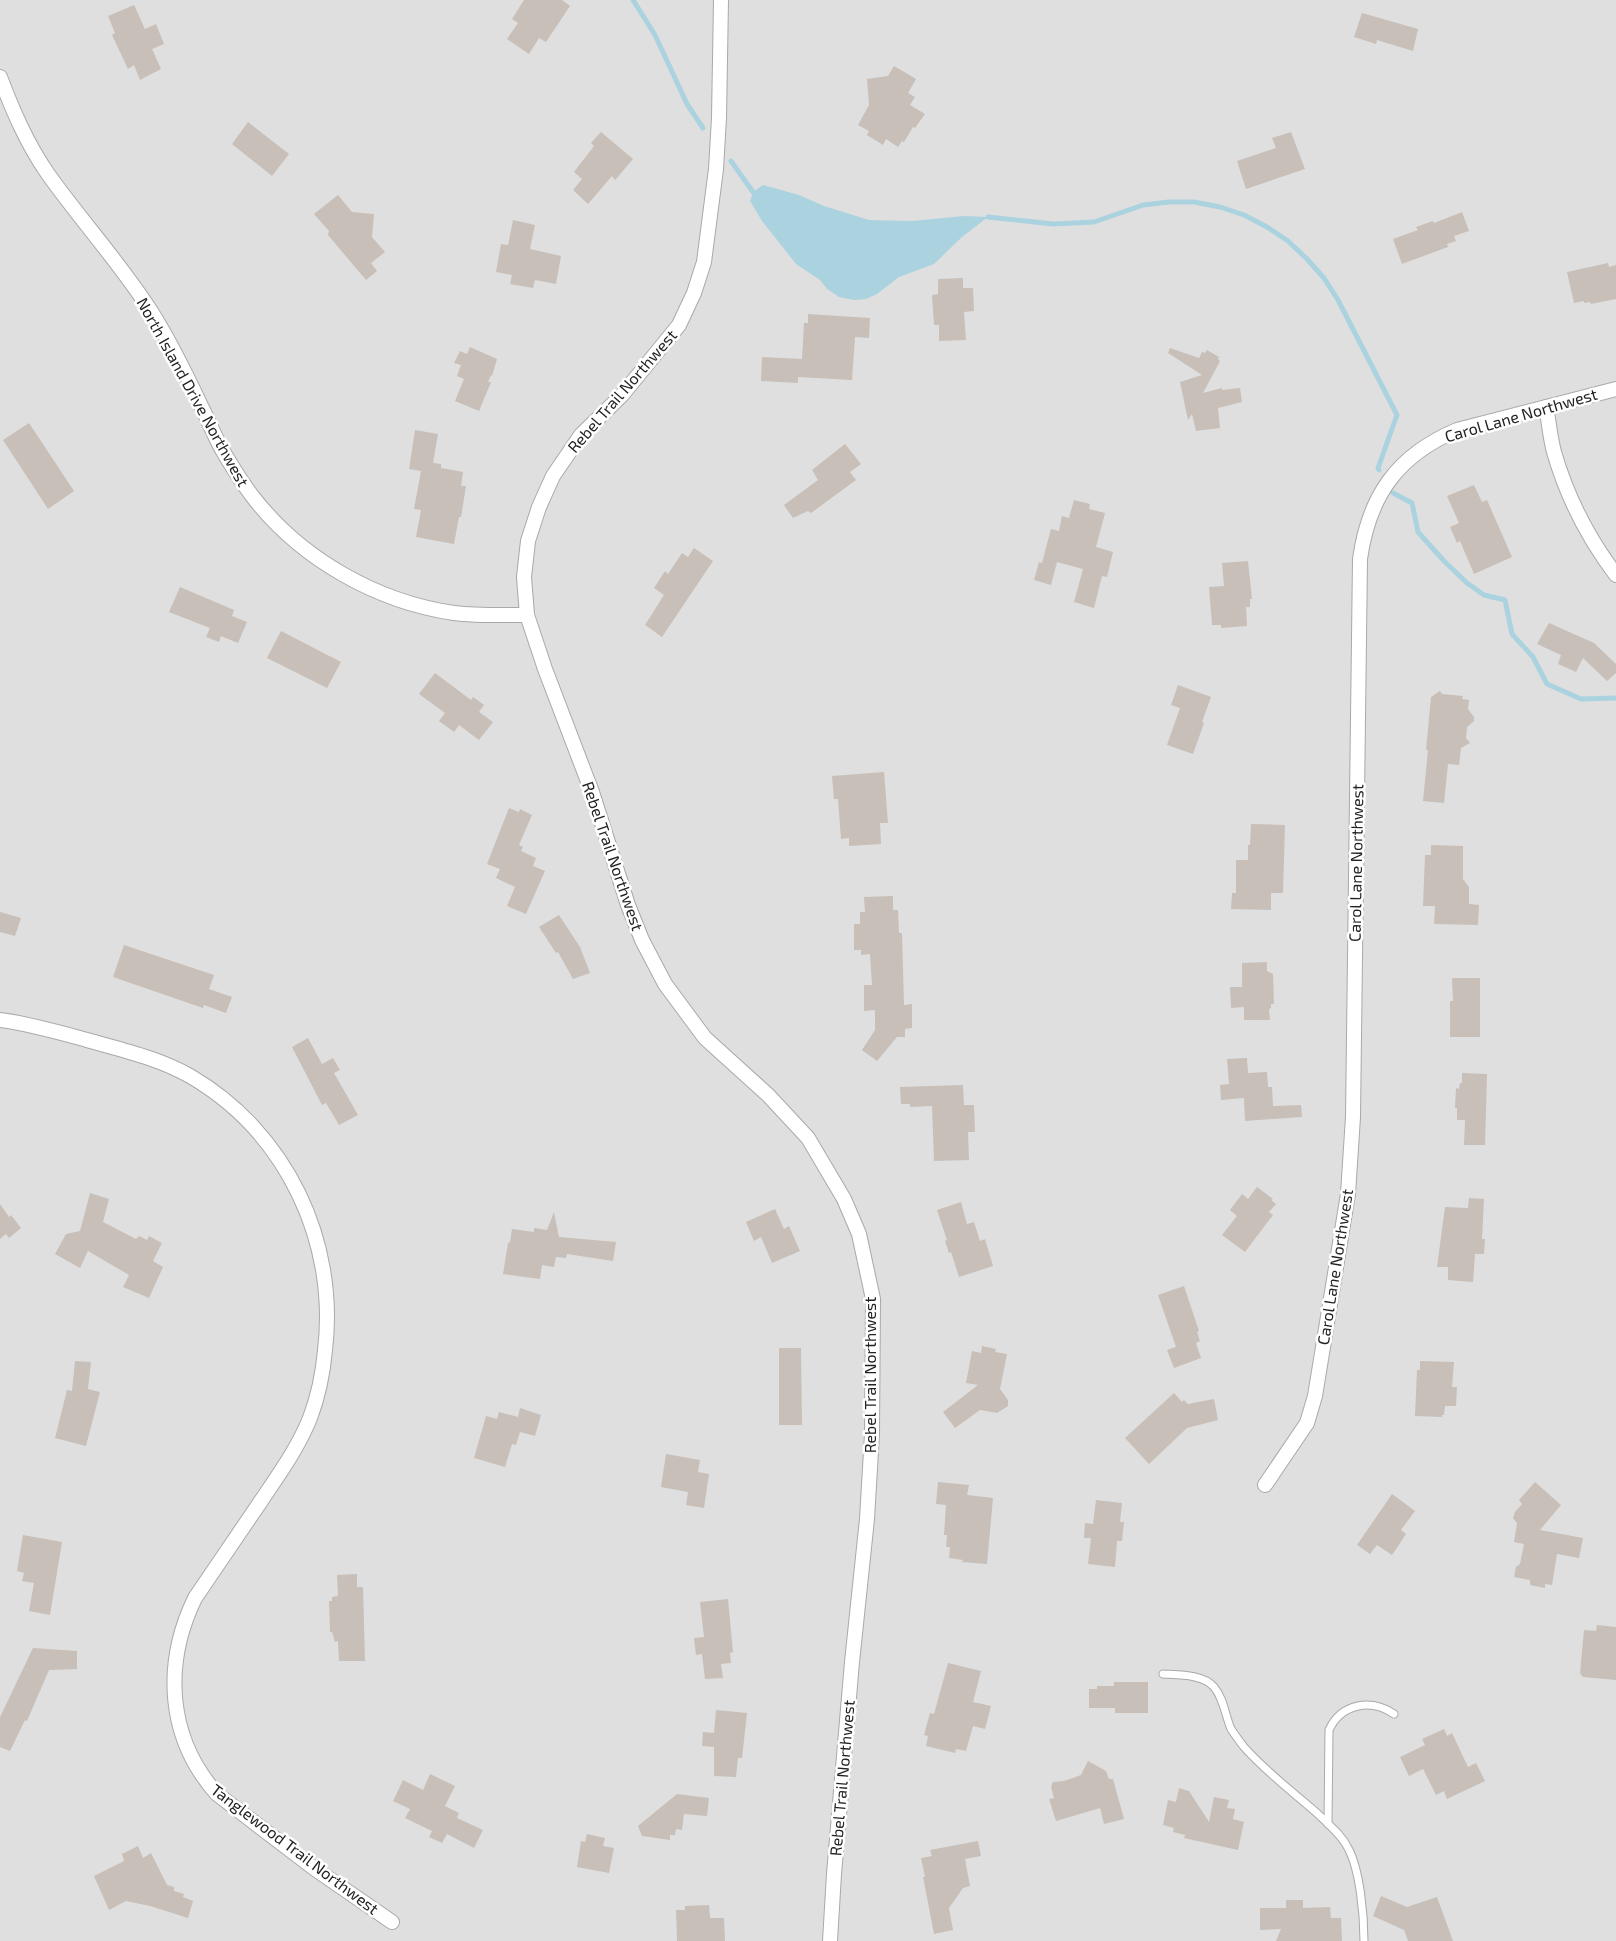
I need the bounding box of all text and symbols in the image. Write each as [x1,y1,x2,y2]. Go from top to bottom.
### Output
street label: North Island Drive Northwest [133,294,253,490]
street label: Rebel Trail Northwest [563,325,680,456]
street label: Carol Lane Northwest [1442,384,1599,445]
street label: Rebel Trail Northwest [579,779,648,933]
street label: Carol Lane Northwest [1345,784,1366,942]
street label: Carol Lane Northwest [1313,1188,1356,1346]
street label: Rebel Trail Northwest [860,1297,879,1453]
street label: Rebel Trail Northwest [825,1699,858,1857]
street label: Tanglewood Trail Northwest [208,1779,383,1918]

